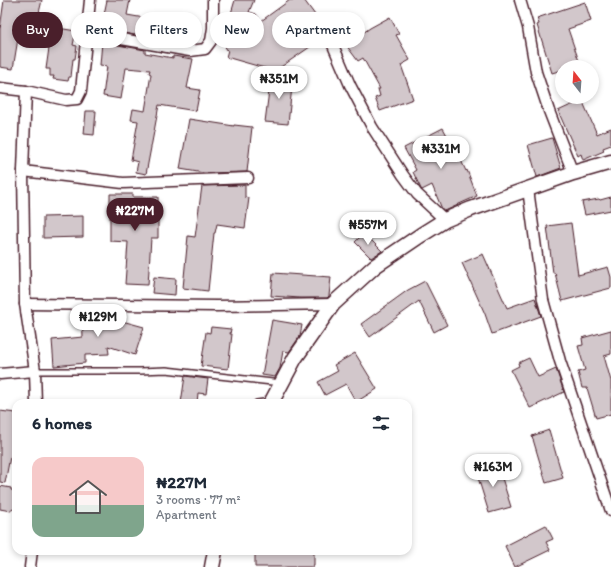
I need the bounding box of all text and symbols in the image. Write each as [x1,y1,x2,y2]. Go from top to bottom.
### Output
chip: Buy [12,12,63,48]
chip: Rent [71,12,127,48]
chip: Filters [135,12,202,48]
chip: New [210,12,264,48]
chip: Apartment [272,12,365,48]
north arrow [555,60,599,104]
map controls [555,60,599,104]
pin: ₦351M [251,66,307,100]
text: ₦351M [260,71,298,86]
pin: ₦331M [413,136,469,170]
text: ₦331M [421,141,461,156]
pin: ₦227M [107,198,163,232]
text: ₦227M [115,203,155,218]
pin: ₦557M [340,212,396,246]
text: ₦557M [349,217,388,232]
pin: ₦129M [70,304,126,338]
text: ₦129M [79,309,117,324]
icon: filters [370,412,392,434]
text: 6 homes [32,413,92,433]
pin: ₦163M [465,454,521,488]
text: ₦163M [474,459,512,474]
text: ₦227M [156,472,207,492]
icon: home [64,473,112,521]
text: 3 rooms · 77 m² [156,492,241,507]
text: Apartment [156,507,217,522]

